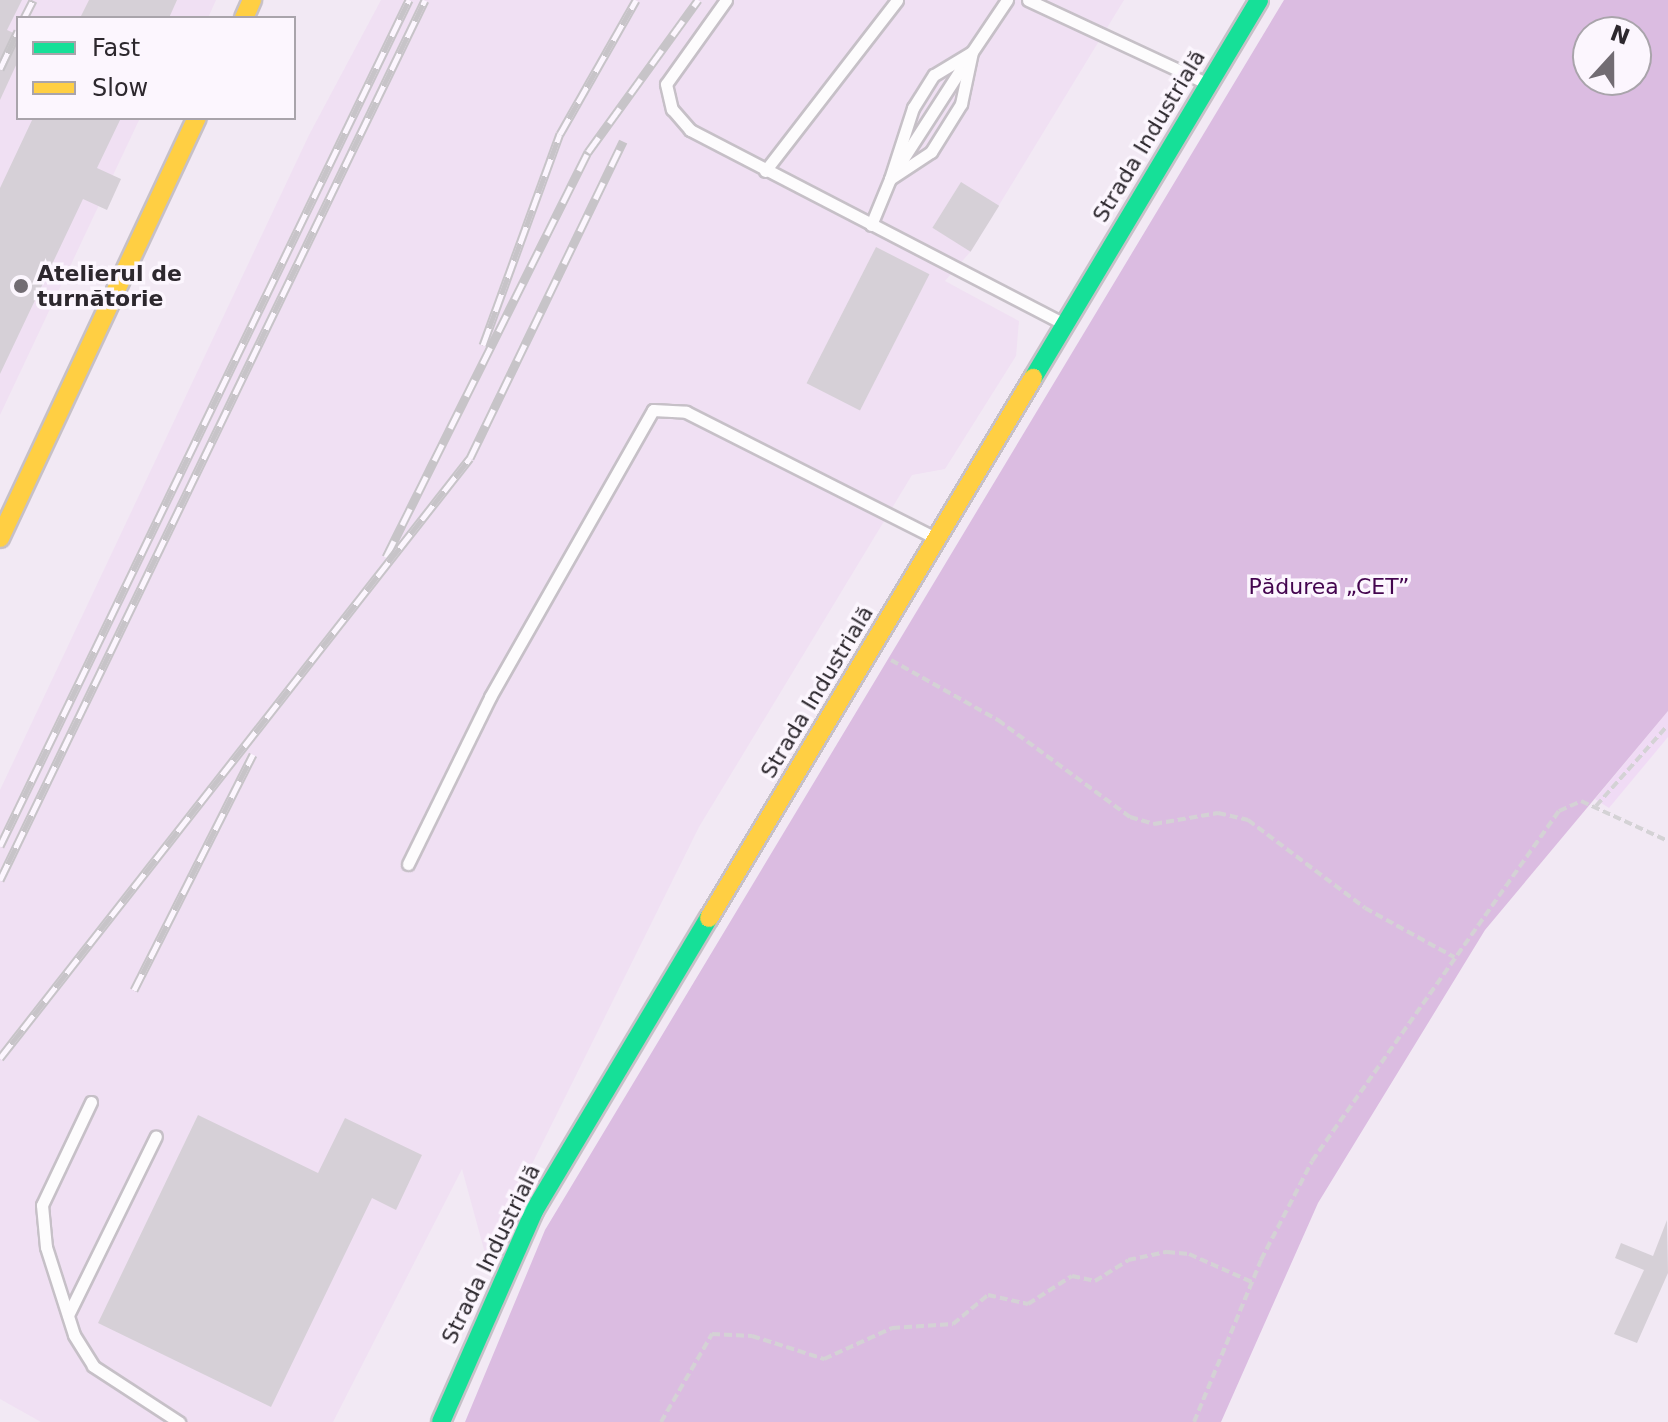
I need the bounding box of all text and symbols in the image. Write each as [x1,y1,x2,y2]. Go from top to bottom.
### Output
legend [16,16,296,120]
north arrow [1572,16,1652,96]
text: N [1607,20,1633,50]
text: Fast [92,34,140,62]
street label: Strada Industrială [1087,45,1211,227]
text: Slow [92,74,148,102]
place label: Atelierul de turnătorie [37,260,182,312]
marker: Atelierul de turnătorie [12,277,30,295]
park label: Pădurea „CET” [1248,574,1410,600]
street label: Strada Industrială [755,601,879,783]
street label: Strada Industrială [436,1160,546,1348]

